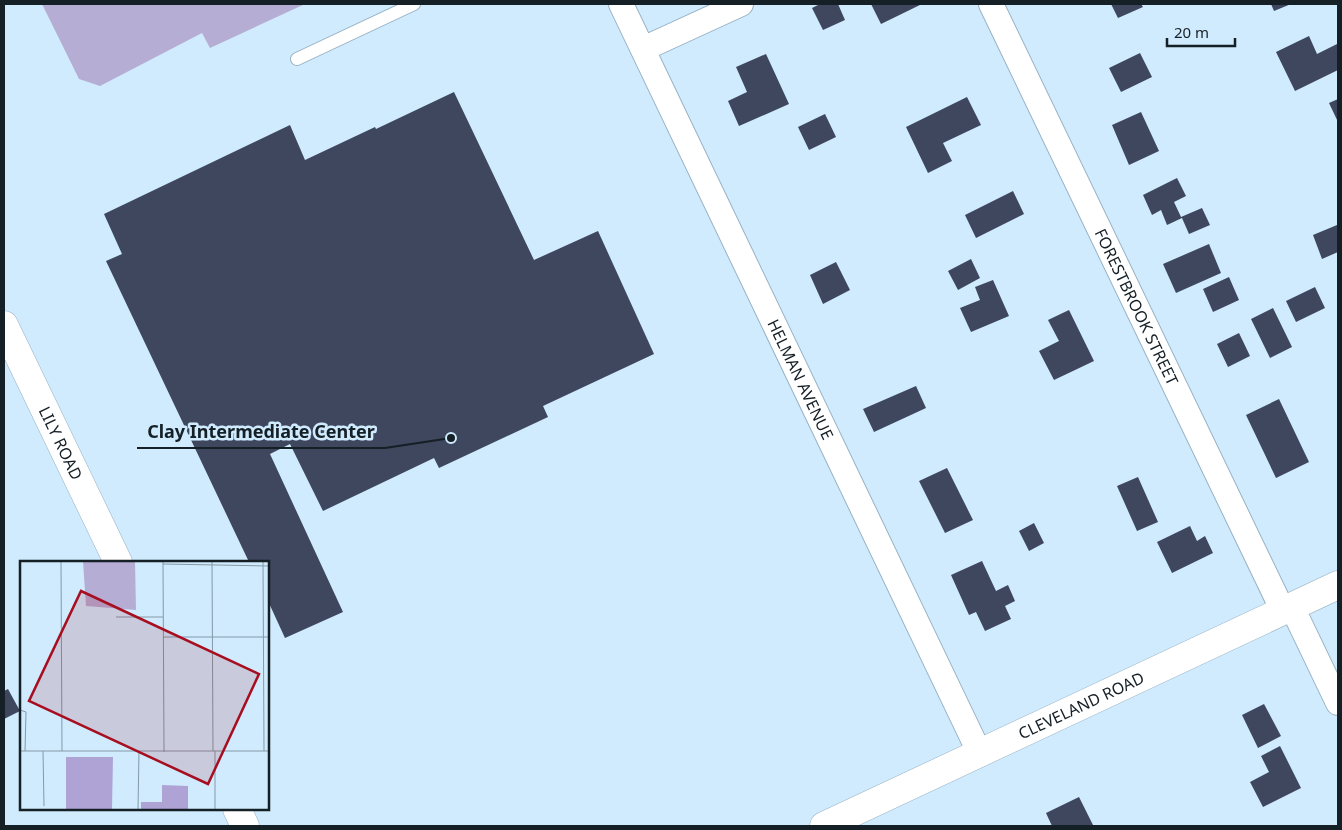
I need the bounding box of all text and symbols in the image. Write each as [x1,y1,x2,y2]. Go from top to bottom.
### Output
scale bar [1167,15,1234,47]
text: 20 m [1174,22,1209,42]
street label: FORESTBROOK STREET [1090,225,1184,389]
street label: HELMAN AVENUE [762,315,839,443]
street label: LILY ROAD [34,403,88,483]
callout: Clay Intermediate Center [137,415,385,448]
text: Clay Intermediate Center [147,419,375,443]
inset map [20,561,269,810]
street label: CLEVELAND ROAD [1015,666,1148,744]

